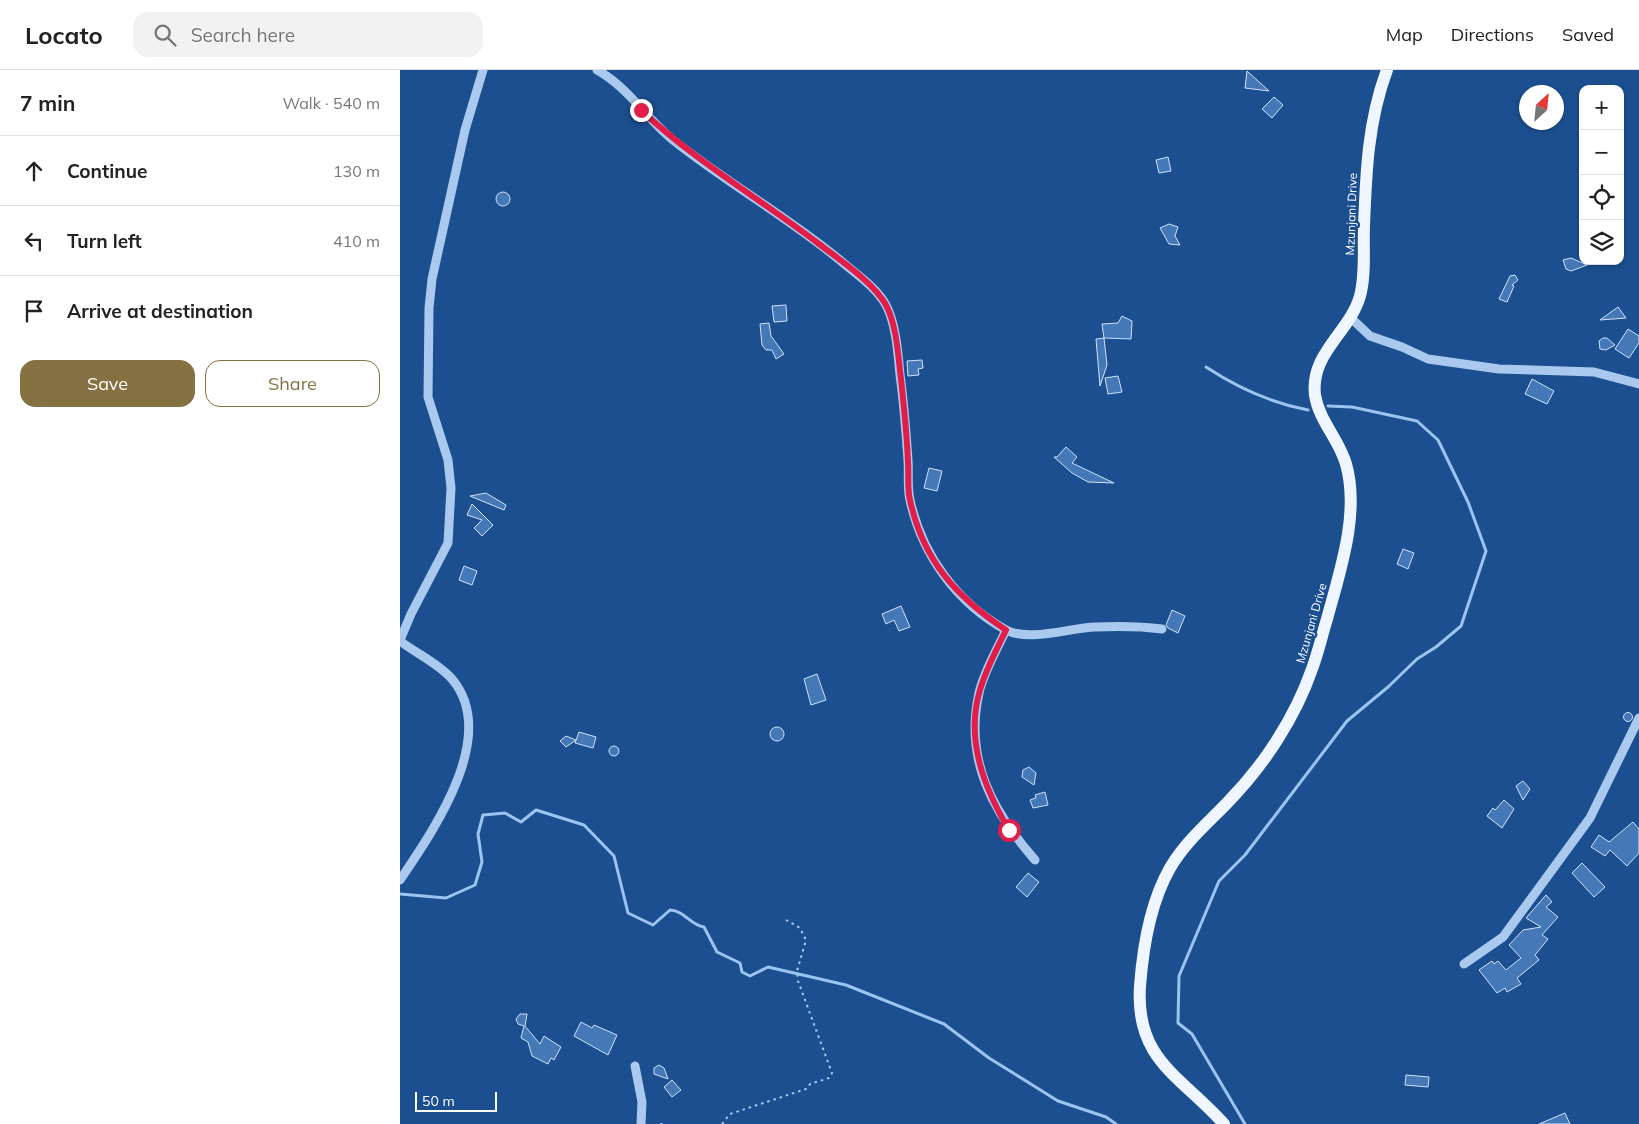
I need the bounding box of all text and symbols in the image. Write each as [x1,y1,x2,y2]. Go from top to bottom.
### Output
search box [133,12,483,57]
text: Locato [25,20,103,50]
icon: search [151,21,179,49]
text: Search here [191,23,295,47]
text: Map [1386,23,1423,46]
text: Directions [1451,23,1534,46]
text: Saved [1562,23,1614,46]
north arrow [1519,85,1564,130]
map controls [1579,85,1624,265]
button: + [1579,85,1624,130]
text: 7 min [20,90,75,116]
text: Walk · 540 m [282,93,380,113]
route end [630,99,653,122]
button: − [1579,130,1624,175]
icon: ahead [20,157,48,185]
text: Continue [67,159,147,183]
text: 130 m [333,161,380,181]
street label: Mzunjani Drive [1342,172,1360,256]
button: locate [1579,175,1624,220]
button: layers [1579,220,1624,265]
icon: left [20,227,48,255]
text: Turn left [67,229,142,253]
text: 410 m [333,231,380,251]
icon: arrive [20,297,48,325]
text: Arrive at destination [67,299,253,323]
button: Save [20,360,195,407]
button: Share [205,360,380,407]
street label: Mzunjani Drive [1292,581,1330,665]
route start [998,819,1021,842]
scale bar [415,1089,498,1112]
text: 50 m [422,1092,455,1110]

